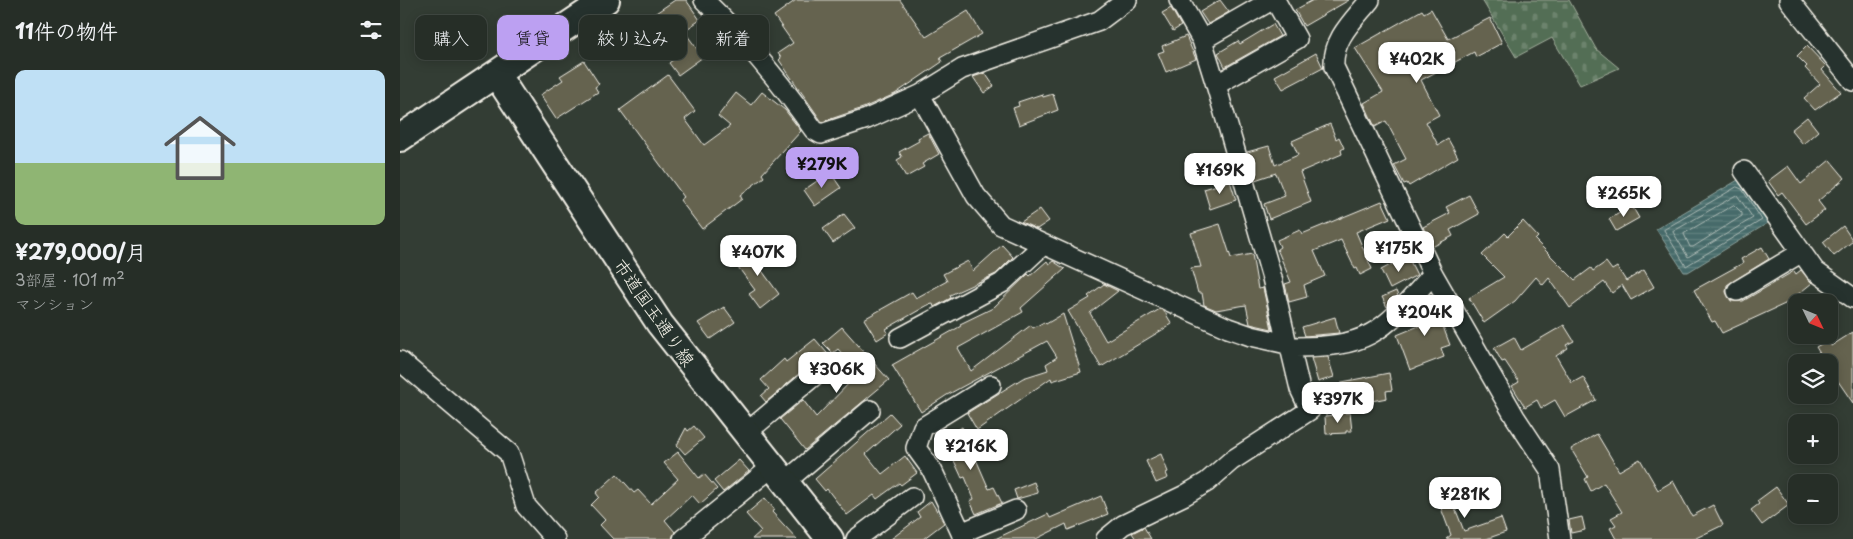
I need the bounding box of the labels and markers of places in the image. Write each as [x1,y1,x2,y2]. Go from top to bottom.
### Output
pin: ¥402K [1382,42,1452,84]
pin: ¥279K [787,146,857,189]
pin: ¥169K [1185,152,1255,195]
pin: ¥265K [1589,176,1659,218]
pin: ¥175K [1364,230,1434,273]
pin: ¥407K [723,234,793,277]
pin: ¥204K [1390,294,1460,337]
pin: ¥306K [802,352,872,394]
pin: ¥397K [1303,382,1373,424]
pin: ¥216K [936,428,1006,471]
pin: ¥281K [1430,476,1500,519]

